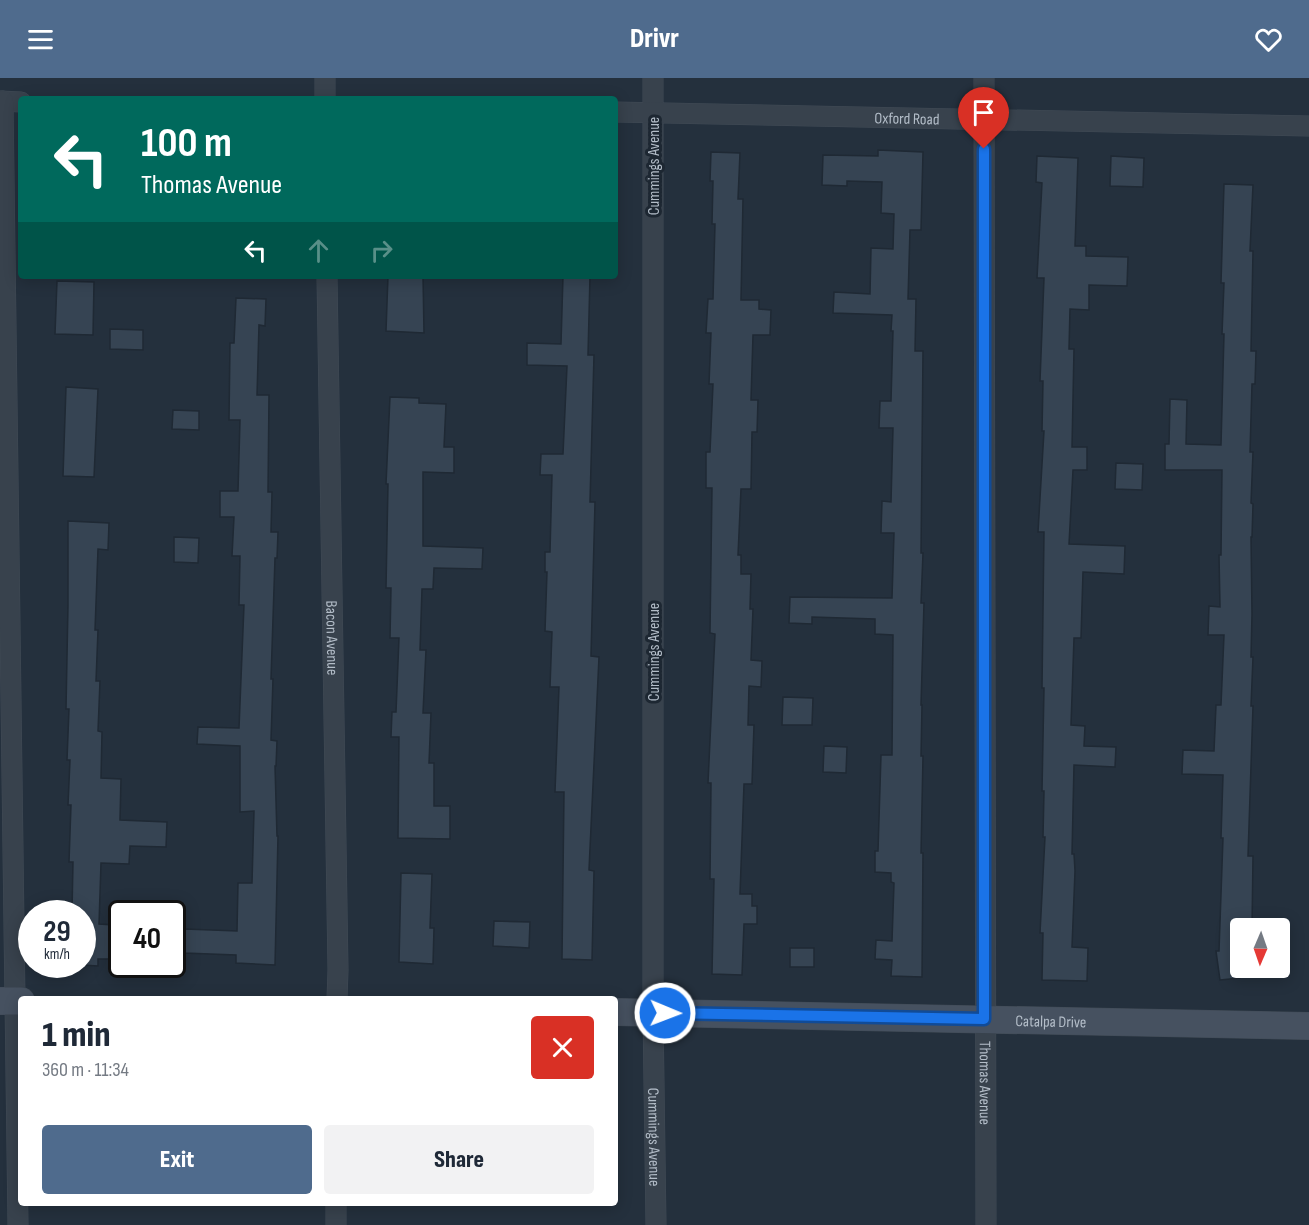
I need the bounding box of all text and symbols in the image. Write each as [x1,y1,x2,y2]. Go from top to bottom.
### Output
icon: menu [24,23,57,56]
text: Drivr [630,23,679,55]
icon: heart [1252,23,1285,56]
pin [958,87,1009,149]
icon: arrive [967,96,1000,129]
street label: Oxford Road [874,109,940,130]
street label: Cummings Avenue [645,117,664,215]
text: 100 m [141,118,232,169]
icon: left [42,120,120,198]
text: Thomas Avenue [141,169,282,201]
icon: left [239,234,272,267]
icon: ahead [302,234,335,267]
icon: right [365,234,398,267]
street label: Bacon Avenue [321,600,341,676]
street label: Cummings Avenue [645,603,664,701]
speed limit sign: 40 [108,900,186,978]
text: 29 [43,914,71,950]
north arrow [1230,918,1290,978]
map controls [1230,918,1290,978]
text: km/h [44,945,70,964]
position arrow [633,981,697,1045]
street label: Catalpa Drive [1015,1012,1087,1033]
text: 1 min [42,1014,110,1057]
button: close [531,1016,594,1079]
street label: Thomas Avenue [975,1041,994,1125]
text: 360 m · 11:34 [42,1058,129,1082]
street label: Cummings Avenue [643,1088,663,1186]
button: Exit [42,1125,312,1194]
button: Share [324,1125,594,1194]

